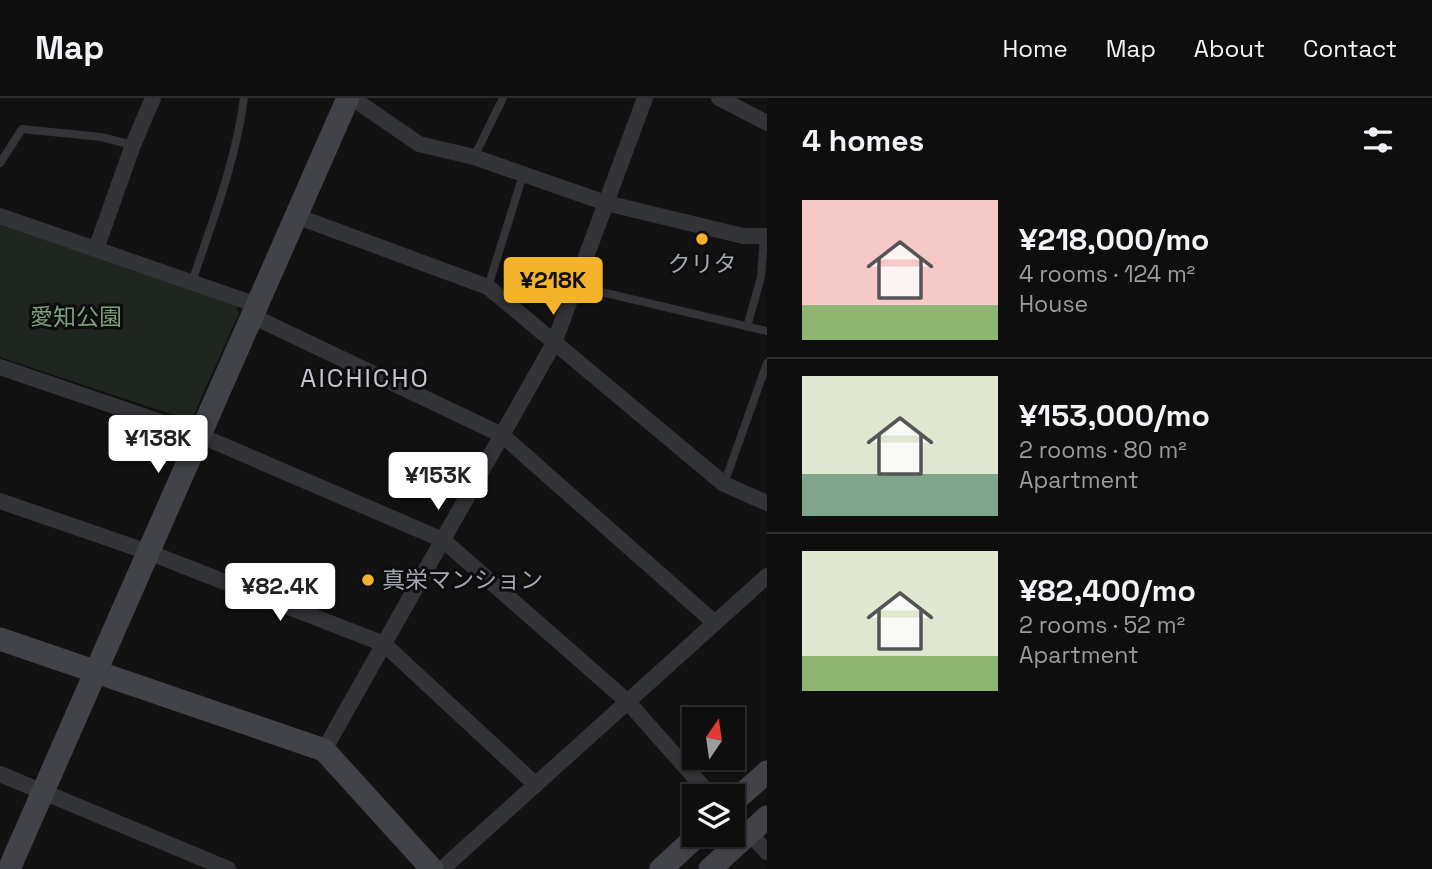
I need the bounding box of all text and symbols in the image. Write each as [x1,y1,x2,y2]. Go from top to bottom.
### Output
text: Map [35,27,104,69]
text: Home [1002,33,1068,64]
text: Map [1106,33,1156,64]
text: About [1194,33,1265,64]
text: Contact [1303,33,1397,64]
text: 4 homes [802,121,924,160]
icon: filters [1359,121,1397,159]
text: ¥218,000/mo [1019,220,1209,259]
icon: home [858,228,942,312]
marker: クリタ [694,231,710,247]
place label: クリタ [668,249,737,279]
pin: ¥218K [504,258,602,317]
text: 4 rooms · 124 m² [1019,259,1195,289]
text: ¥218K [520,265,586,295]
text: House [1019,289,1088,319]
park label: 愛知公園 [30,302,122,332]
district label: AICHICHO [300,361,430,395]
text: ¥153,000/mo [1019,396,1210,435]
icon: home [858,404,942,488]
pin: ¥138K [109,416,207,475]
text: ¥138K [125,423,191,453]
text: 2 rooms · 80 m² [1019,435,1187,465]
pin: ¥153K [389,452,487,512]
text: ¥153K [405,460,471,490]
text: Apartment [1019,465,1139,495]
pin: ¥82.4K [223,564,337,623]
place label: 真栄マンション [382,565,543,595]
text: ¥82.4K [241,571,319,601]
text: ¥82,400/mo [1019,571,1196,610]
marker: 真栄マンション [360,572,376,588]
icon: home [858,579,942,663]
text: 2 rooms · 52 m² [1019,610,1185,640]
text: Apartment [1019,640,1139,670]
north arrow [682,707,746,770]
map controls [682,707,745,847]
button: layers [682,784,745,847]

